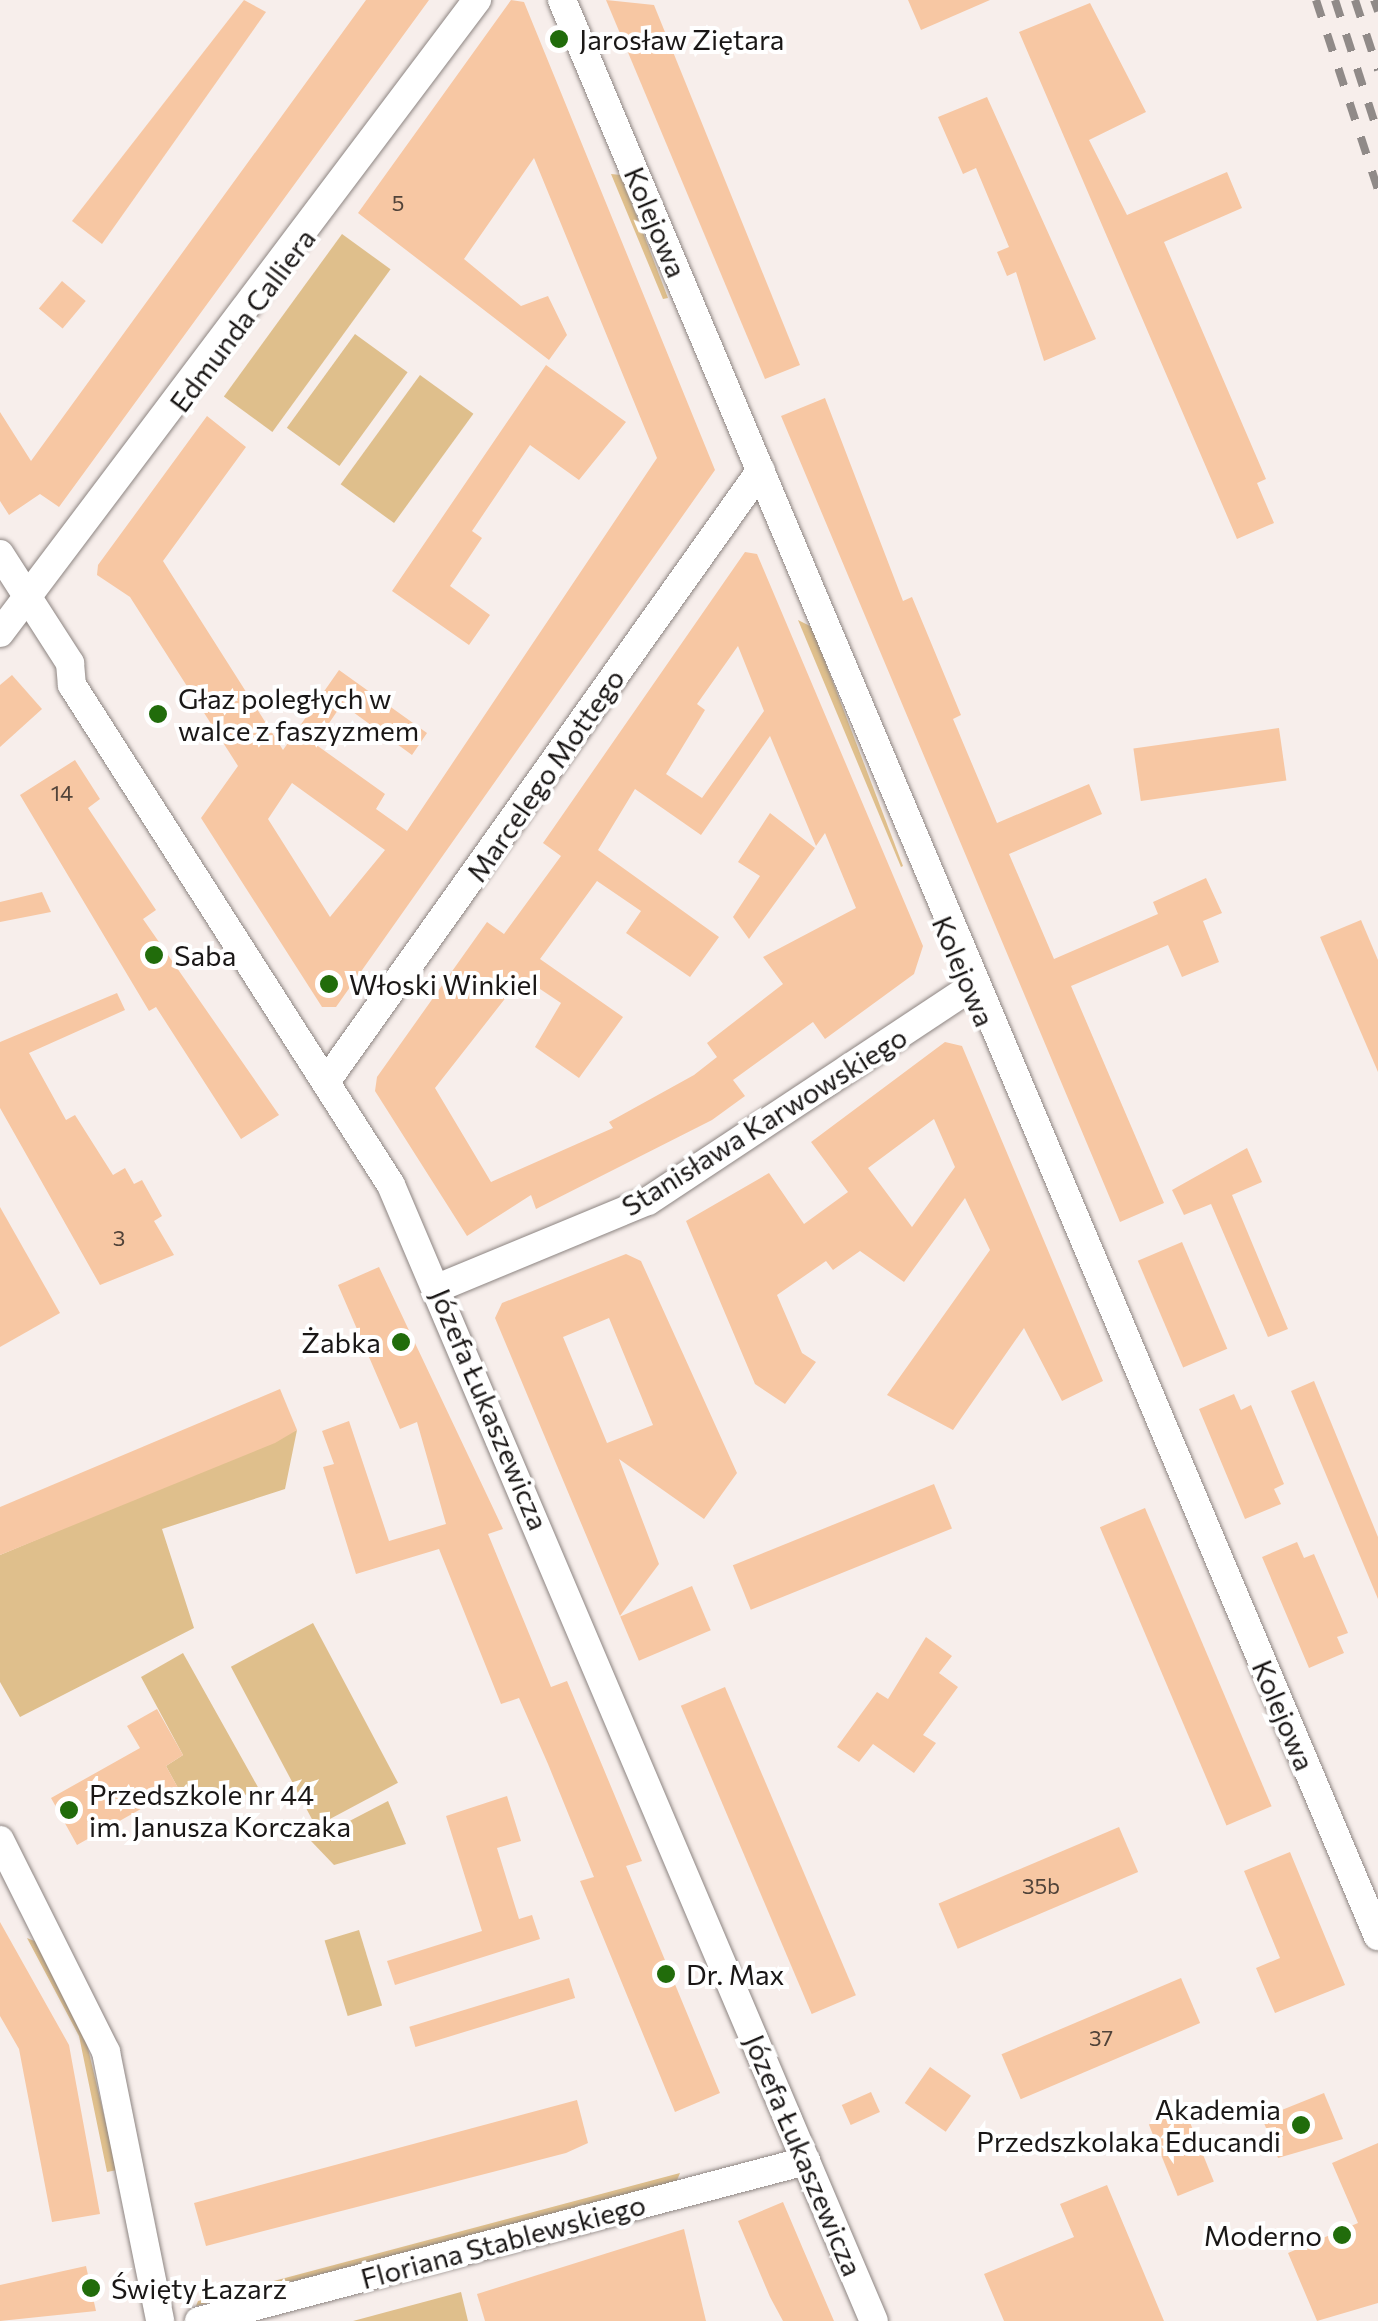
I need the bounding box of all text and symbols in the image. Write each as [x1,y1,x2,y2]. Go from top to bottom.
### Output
place label: Jarosław Ziętara [579,22,784,56]
marker: Jarosław Ziętara [548,28,570,50]
street label: Kolejowa [618,162,694,282]
house number: 5 [392,190,404,216]
street label: Edmunda Calliera [162,222,322,418]
street label: Marcelego Mottego [459,662,631,888]
place label: Głaz poległych w walce z faszyzmem [178,681,419,747]
marker: Głaz poległych w walce z faszyzmem [147,703,169,725]
house number: 14 [51,780,73,806]
street label: Kolejowa [926,911,1002,1031]
place label: Saba [174,938,236,972]
marker: Saba [143,944,165,966]
place label: Włoski Winkiel [349,967,538,1001]
marker: Włoski Winkiel [318,973,340,995]
street label: Stanisława Karwowskiego [615,1019,913,1223]
house number: 3 [113,1225,125,1251]
street label: Józefa Łukaszewicza [424,1283,556,1535]
place label: Żabka [301,1325,381,1359]
marker: Żabka [390,1331,412,1353]
street label: Kolejowa [1246,1655,1322,1775]
place label: Przedszkole nr 44 im. Janusza Korczaka [89,1777,351,1843]
marker: Przedszkole nr 44 im. Janusza Korczaka [58,1799,80,1821]
house number: 35b [1022,1873,1060,1899]
place label: Dr. Max [686,1957,784,1991]
marker: Dr. Max [655,1963,677,1985]
house number: 37 [1089,2025,1113,2051]
street label: Józefa Łukaszewicza [738,2029,870,2281]
place label: Akademia Przedszkolaka Educandi [976,2092,1281,2158]
marker: Akademia Przedszkolaka Educandi [1290,2114,1312,2136]
street label: Floriana Stablewskiego [357,2187,649,2295]
place label: Moderno [1204,2218,1322,2252]
marker: Moderno [1331,2224,1353,2246]
place label: Święty Łazarz [111,2271,287,2305]
marker: Święty Łazarz [80,2277,102,2299]

